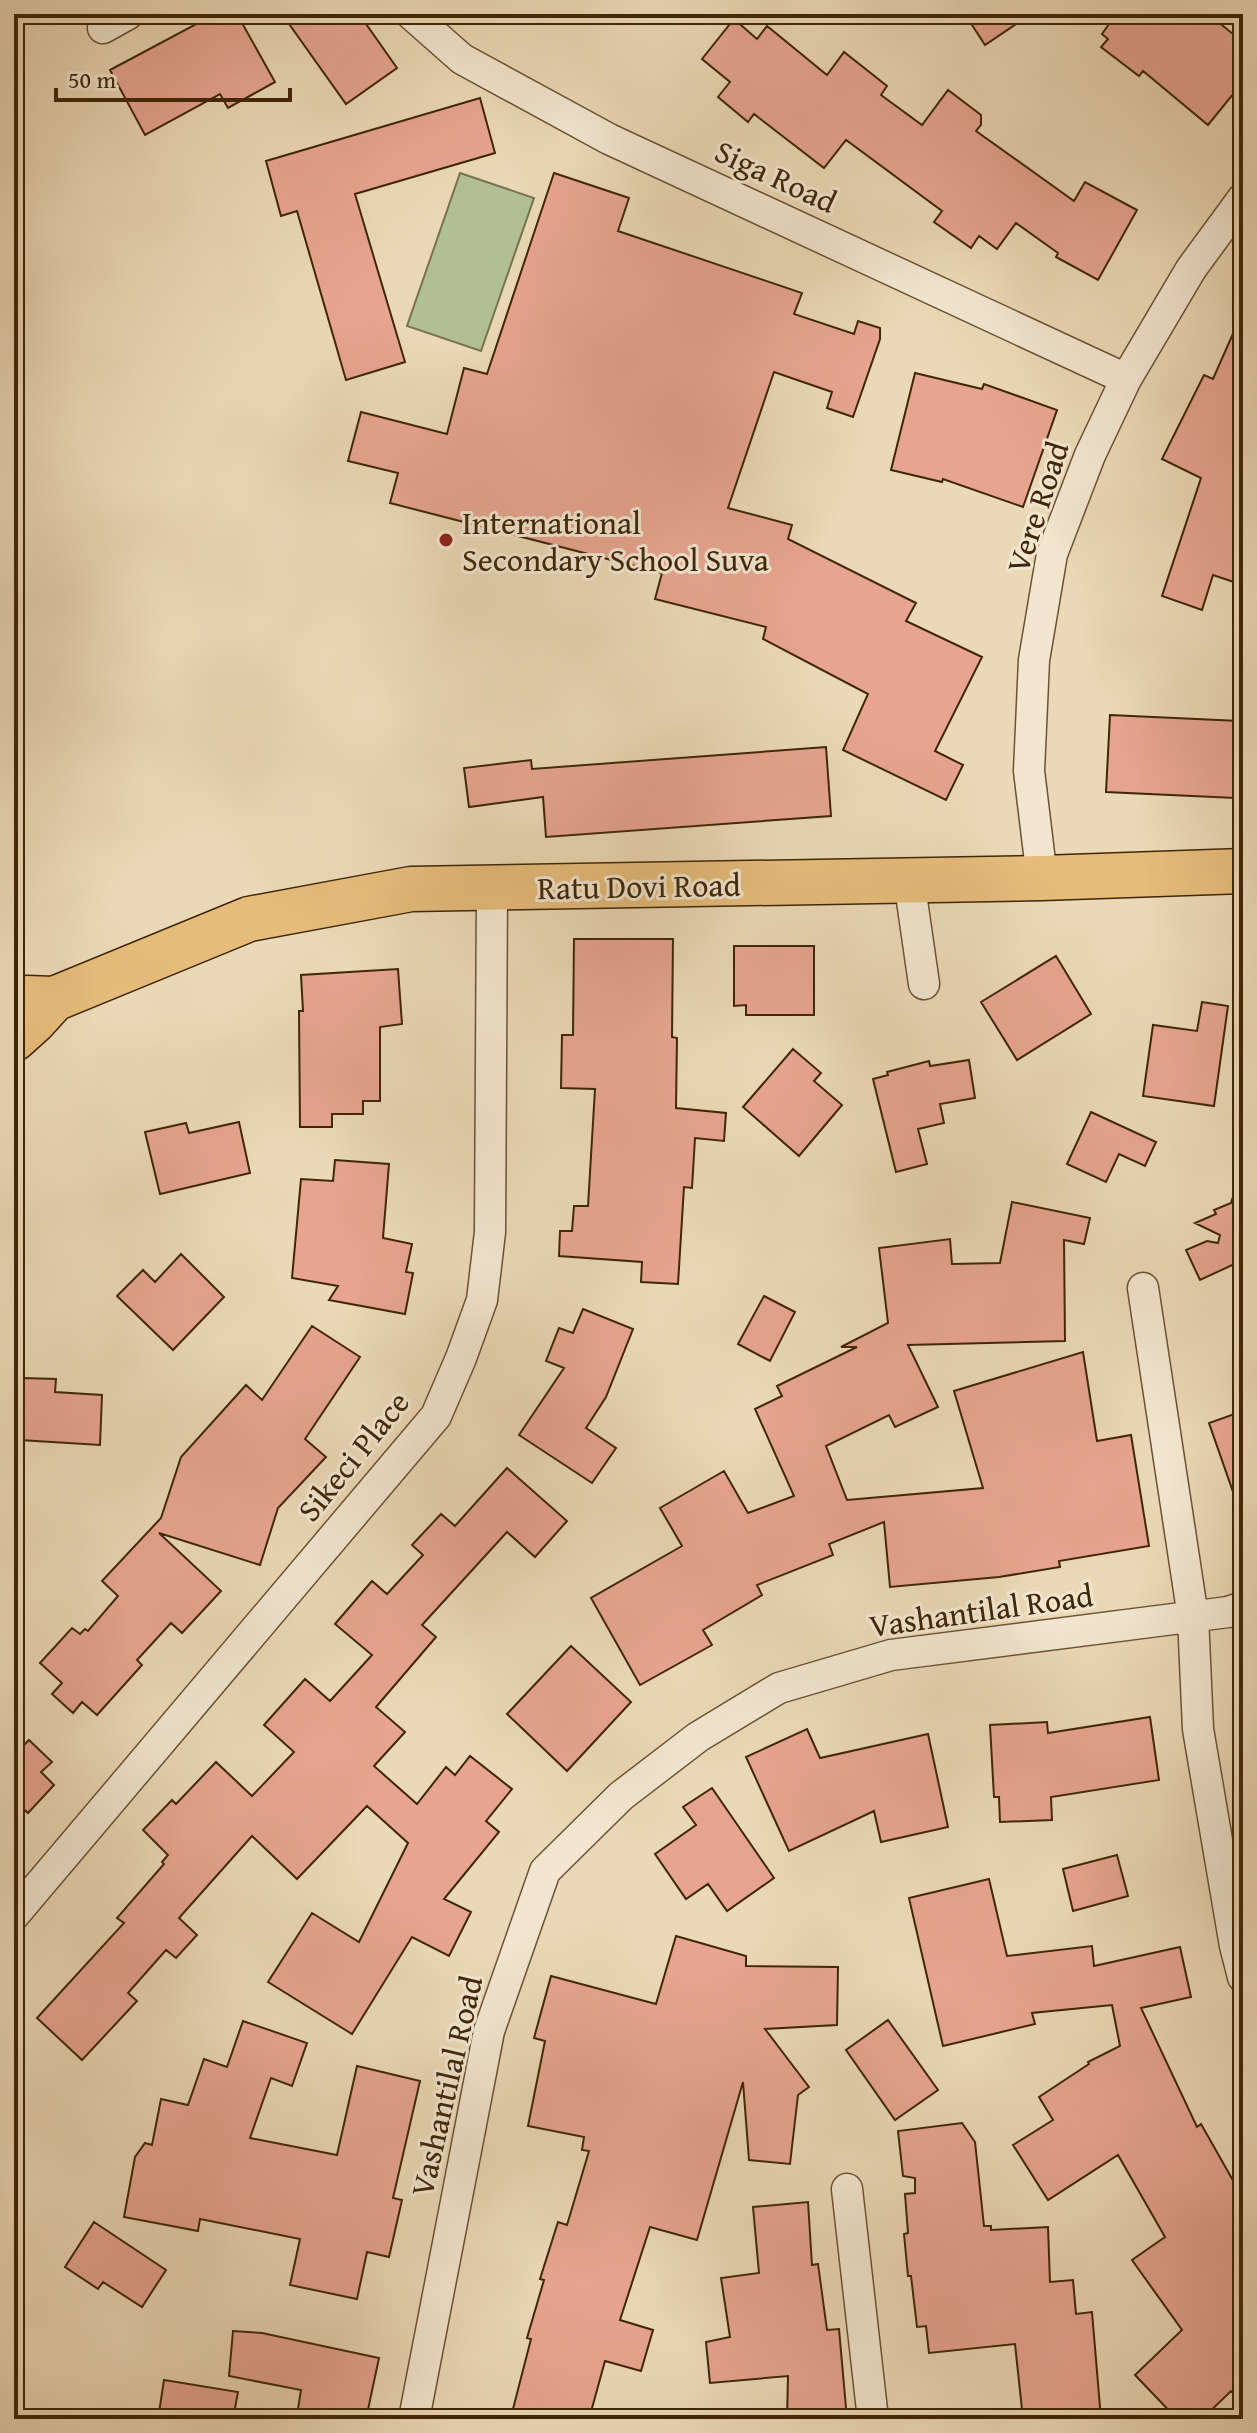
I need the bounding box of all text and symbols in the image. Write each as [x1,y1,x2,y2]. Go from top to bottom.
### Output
scale bar [56,52,290,102]
text: 50 m [68,62,116,97]
street label: Siga Road [707,127,845,225]
street label: Vere Road [994,435,1080,579]
place label: International Secondary School Suva [462,499,769,583]
marker: International Secondary School Suva [437,531,455,549]
street label: Ratu Dovi Road [537,861,741,911]
street label: Sikeci Place [286,1381,420,1531]
street label: Vashantilal Road [866,1571,1096,1649]
street label: Vashantilal Road [398,1971,494,2201]

